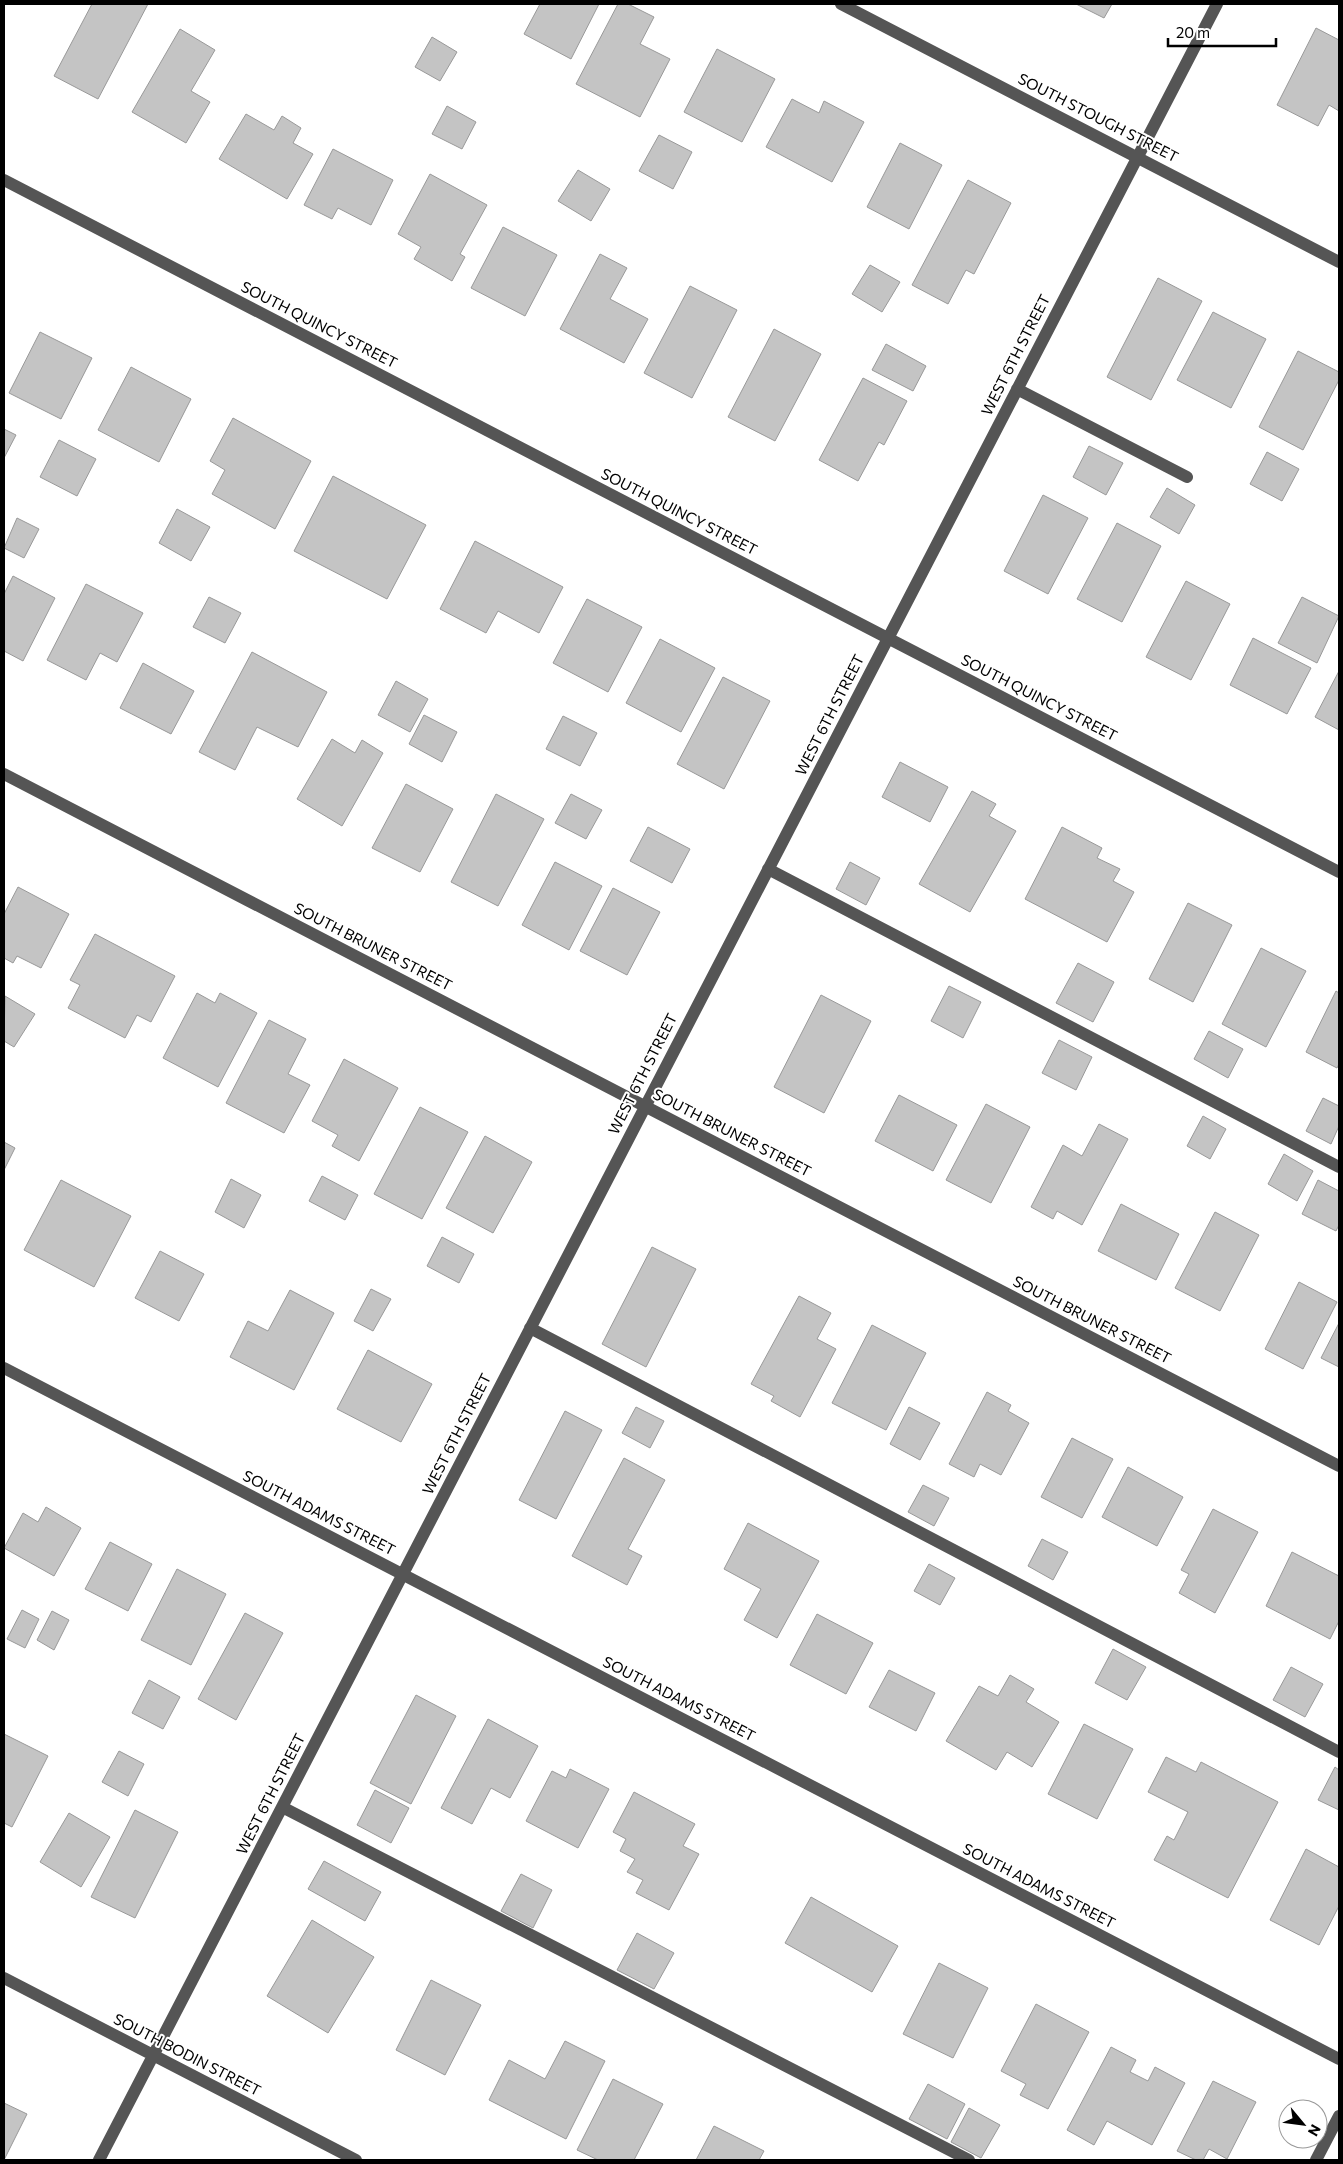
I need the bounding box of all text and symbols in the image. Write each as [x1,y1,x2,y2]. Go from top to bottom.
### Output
scale bar [1168,15,1276,47]
text: 20 m [1176,23,1210,41]
street label: SOUTH STOUGH STREET [1015,69,1182,166]
street label: SOUTH QUINCY STREET [238,277,401,372]
street label: WEST 6TH STREET [977,291,1054,418]
street label: SOUTH QUINCY STREET [598,464,761,559]
street label: SOUTH QUINCY STREET [958,650,1121,745]
street label: WEST 6TH STREET [791,651,868,778]
street label: SOUTH BRUNER STREET [291,898,456,994]
street label: WEST 6TH STREET [604,1010,681,1137]
street label: SOUTH BRUNER STREET [650,1084,815,1180]
street label: SOUTH BRUNER STREET [1010,1271,1175,1367]
street label: WEST 6TH STREET [418,1370,495,1497]
street label: SOUTH ADAMS STREET [240,1466,399,1559]
street label: SOUTH ADAMS STREET [600,1652,759,1745]
street label: WEST 6TH STREET [232,1730,309,1857]
street label: SOUTH ADAMS STREET [960,1839,1119,1932]
street label: SOUTH BODIN STREET [111,2009,264,2099]
north arrow [1278,2099,1328,2149]
text: N [1305,2122,1325,2139]

